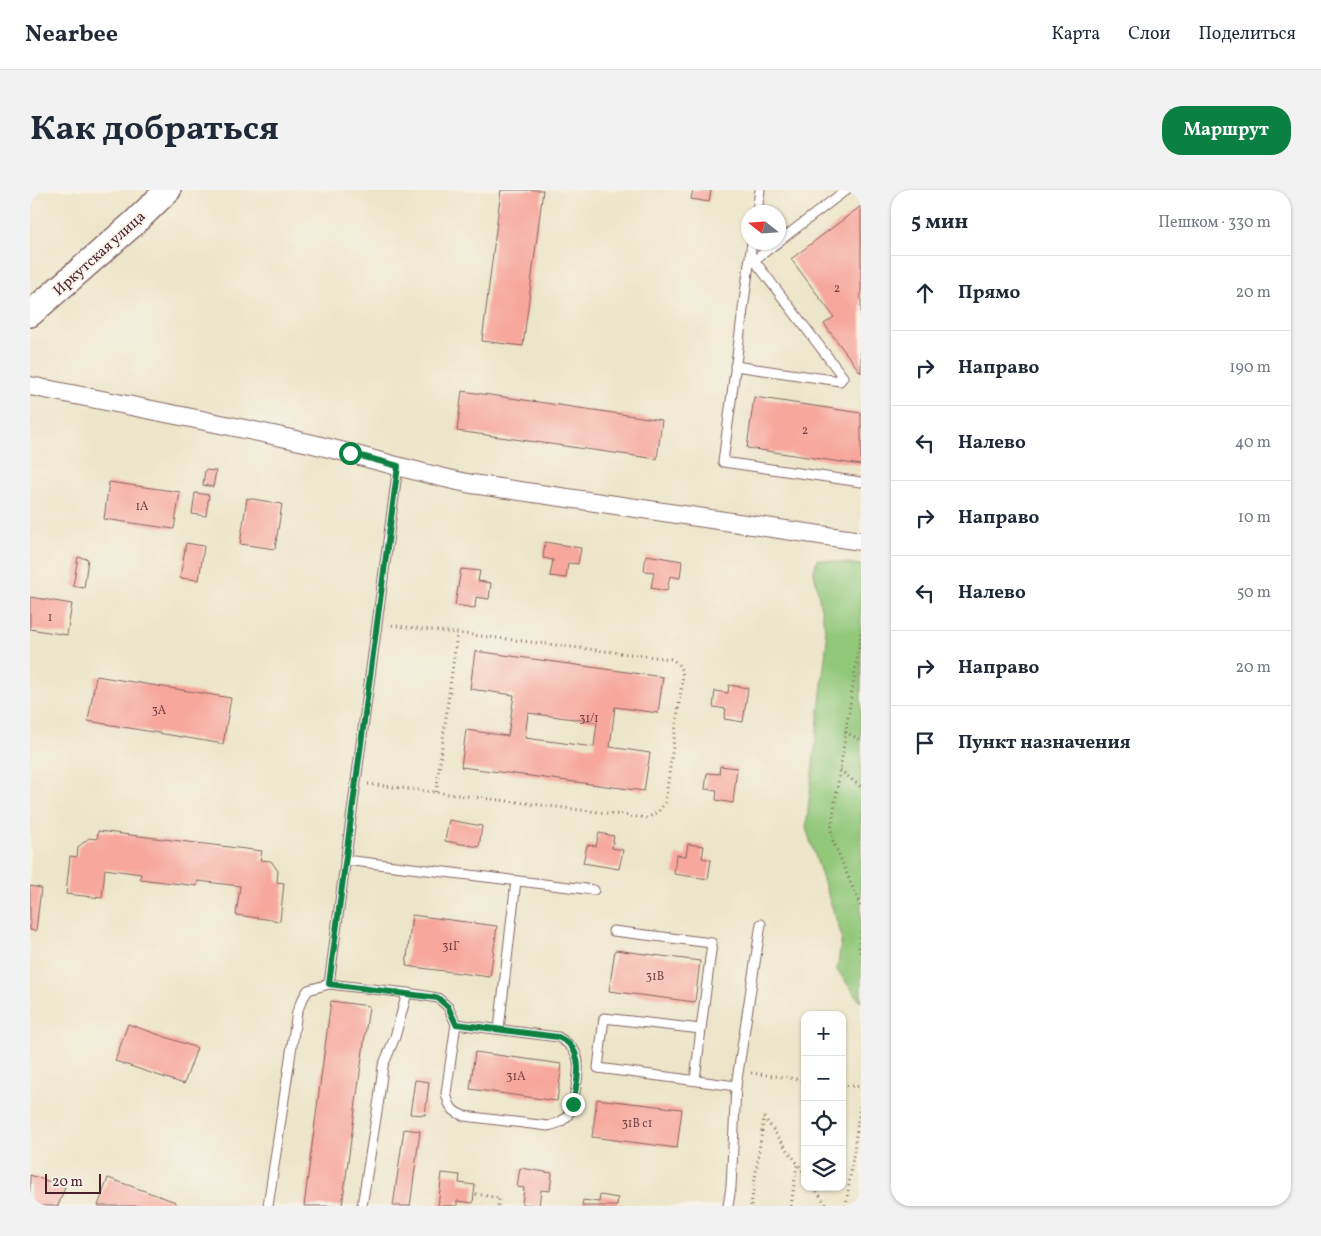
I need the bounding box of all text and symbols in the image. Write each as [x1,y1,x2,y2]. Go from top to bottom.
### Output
text: Nearbee [25,18,118,52]
text: Карта [1052,22,1100,47]
text: Слои [1128,22,1170,47]
text: Поделиться [1198,22,1296,47]
text: Как добраться [30,106,279,154]
button: Маршрут [1162,106,1291,155]
north arrow [741,205,786,250]
street label: Иркутская улица [49,207,151,301]
text: 5 мин [911,208,968,237]
text: Пешком · 330 m [1158,212,1271,234]
icon: ahead [911,279,939,307]
text: Прямо [958,280,1020,306]
house number: 2 [834,281,840,297]
text: 20 m [1236,282,1271,304]
icon: right [911,354,939,382]
text: Направо [958,355,1040,381]
text: 190 m [1229,357,1271,379]
house number: 2 [802,423,808,439]
icon: left [911,429,939,457]
text: Налево [958,430,1026,456]
text: 40 m [1235,432,1271,454]
route start [339,442,362,465]
house number: 1А [135,499,149,515]
icon: right [911,504,939,532]
text: Направо [958,505,1040,531]
text: 10 m [1238,507,1271,529]
icon: left [911,579,939,607]
text: Налево [958,580,1026,606]
text: 50 m [1237,582,1271,604]
house number: 1 [48,610,52,626]
icon: right [911,654,939,682]
text: Направо [958,655,1040,681]
text: 20 m [1236,657,1271,679]
house number: 3А [152,703,167,719]
house number: 31/1 [579,711,599,727]
icon: arrive [911,729,939,757]
text: Пункт назначения [958,730,1131,756]
house number: 31Г [442,939,460,955]
house number: 31В [646,969,664,985]
map controls [801,1011,846,1191]
button: + [801,1011,846,1056]
button: − [801,1056,846,1101]
house number: 31А [506,1069,526,1085]
route end [562,1093,585,1116]
button: locate [801,1101,846,1146]
house number: 31В с1 [622,1116,652,1132]
button: layers [801,1146,846,1191]
scale bar [45,1171,101,1194]
text: 20 m [52,1173,83,1192]

